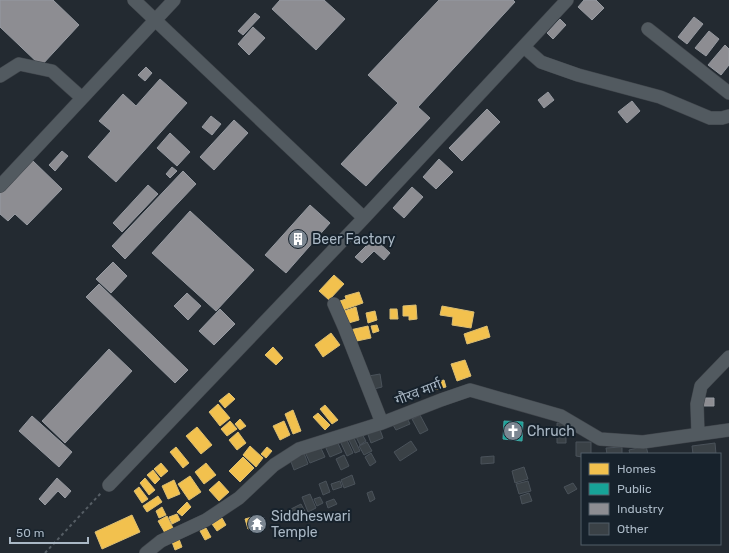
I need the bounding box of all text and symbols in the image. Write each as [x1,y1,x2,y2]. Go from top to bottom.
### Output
building icon: Beer Factory [287,228,309,250]
place label: Beer Factory [312,231,396,248]
street label: गौरव मार्ग [393,375,445,409]
church icon: Chruch [502,420,524,442]
place label: Chruch [527,423,575,440]
legend [581,453,721,545]
text: Homes [617,462,656,476]
text: Public [617,482,652,496]
text: Industry [617,502,664,516]
place label: Siddheswari Temple [271,508,351,541]
temple icon: Siddheswari Temple [246,513,268,535]
scale bar [10,519,88,545]
text: Other [617,522,649,536]
text: 50 m [16,526,44,540]

